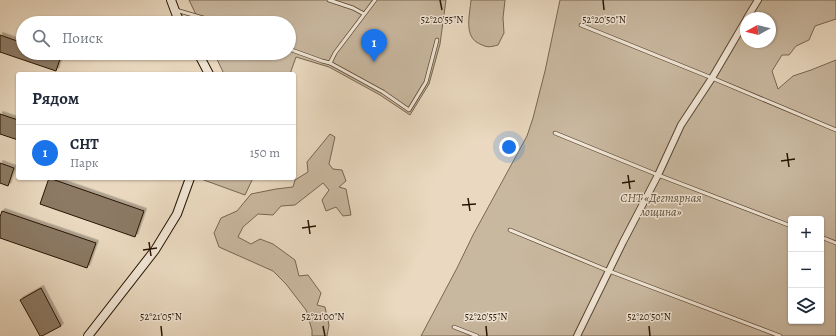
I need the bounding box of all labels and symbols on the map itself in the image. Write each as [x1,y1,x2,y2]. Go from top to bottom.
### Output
north arrow [740,12,776,48]
text: 52°20'55"N [421,13,463,26]
text: 52°20'50"N [582,13,626,26]
pin: 1 [361,29,387,62]
your location [499,137,519,157]
park label: СНТ «Дегтярная лощина» [620,190,702,220]
text: 52°21'05"N [140,310,182,323]
text: 52°21'00"N [302,310,344,323]
text: 52°20'55"N [465,310,507,323]
text: 52°20'50"N [627,310,671,323]

